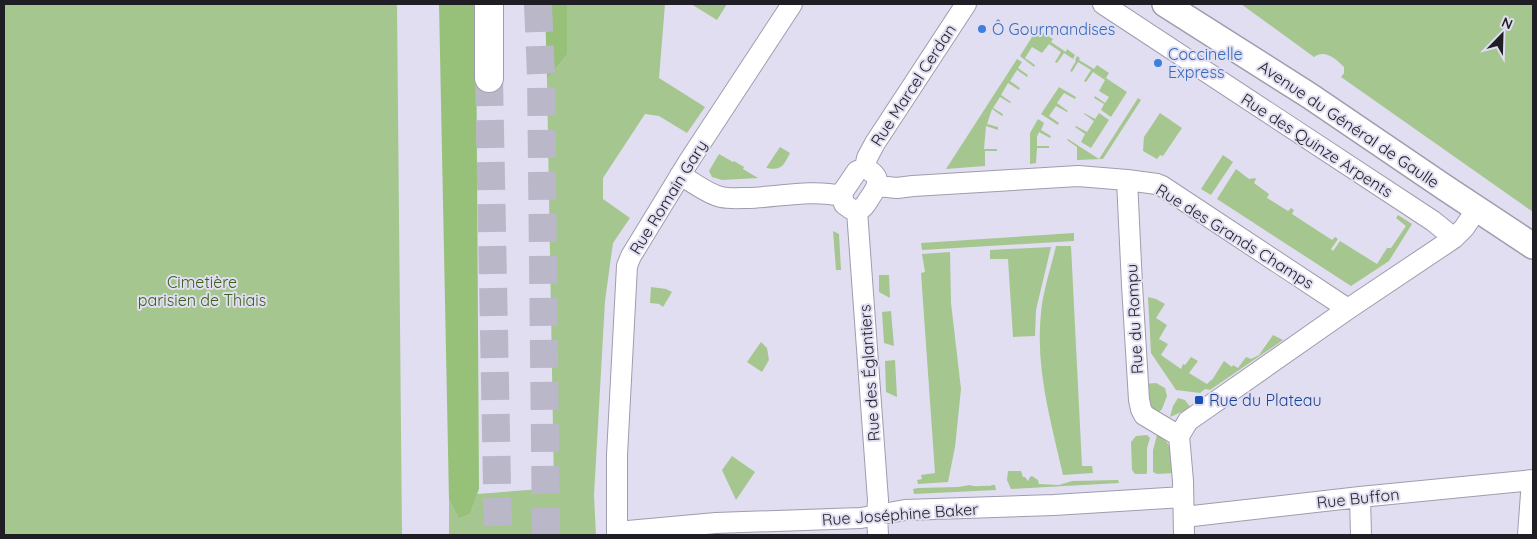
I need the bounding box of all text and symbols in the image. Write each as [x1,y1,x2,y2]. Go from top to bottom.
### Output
north arrow [1477,10,1527,60]
text: N [1499,13,1515,33]
place label: Ô Gourmandises [992,19,1115,39]
street label: Rue Marcel Cerdan [866,20,960,150]
marker: Ô Gourmandises [976,23,988,35]
place label: Coccinelle Express [1168,44,1243,82]
street label: Avenue du Général de Gaulle [1255,56,1443,192]
marker: Coccinelle Express [1152,57,1164,69]
street label: Rue des Quinze Arpents [1238,89,1396,201]
street label: Rue Romain Gary [625,136,711,258]
street label: Rue des Grands Champs [1152,179,1318,293]
street label: Rue du Rompu [1121,263,1147,375]
park label: Cimetière parisien de Thiais [138,272,266,310]
street label: Rue des Églantiers [854,304,884,442]
place label: Rue du Plateau [1209,390,1322,410]
marker: Rue du Plateau [1193,394,1205,406]
street label: Rue Buffon [1316,484,1400,512]
street label: Rue Joséphine Baker [821,499,979,529]

